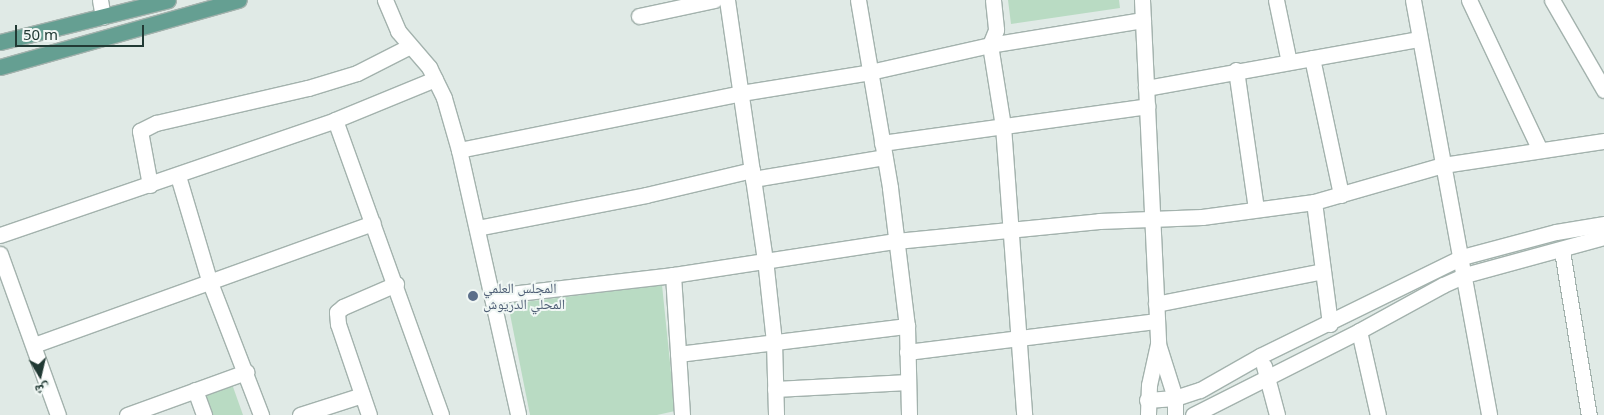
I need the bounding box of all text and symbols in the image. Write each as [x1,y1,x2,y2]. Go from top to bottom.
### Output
scale bar [18,15,146,47]
text: 50 m [23,24,58,44]
place label: المجلس العلمي المحلي الدريوش [483,280,565,312]
marker: المجلس العلمي المحلي الدريوش [467,290,479,302]
north arrow [15,350,65,400]
text: ش [34,380,51,401]

